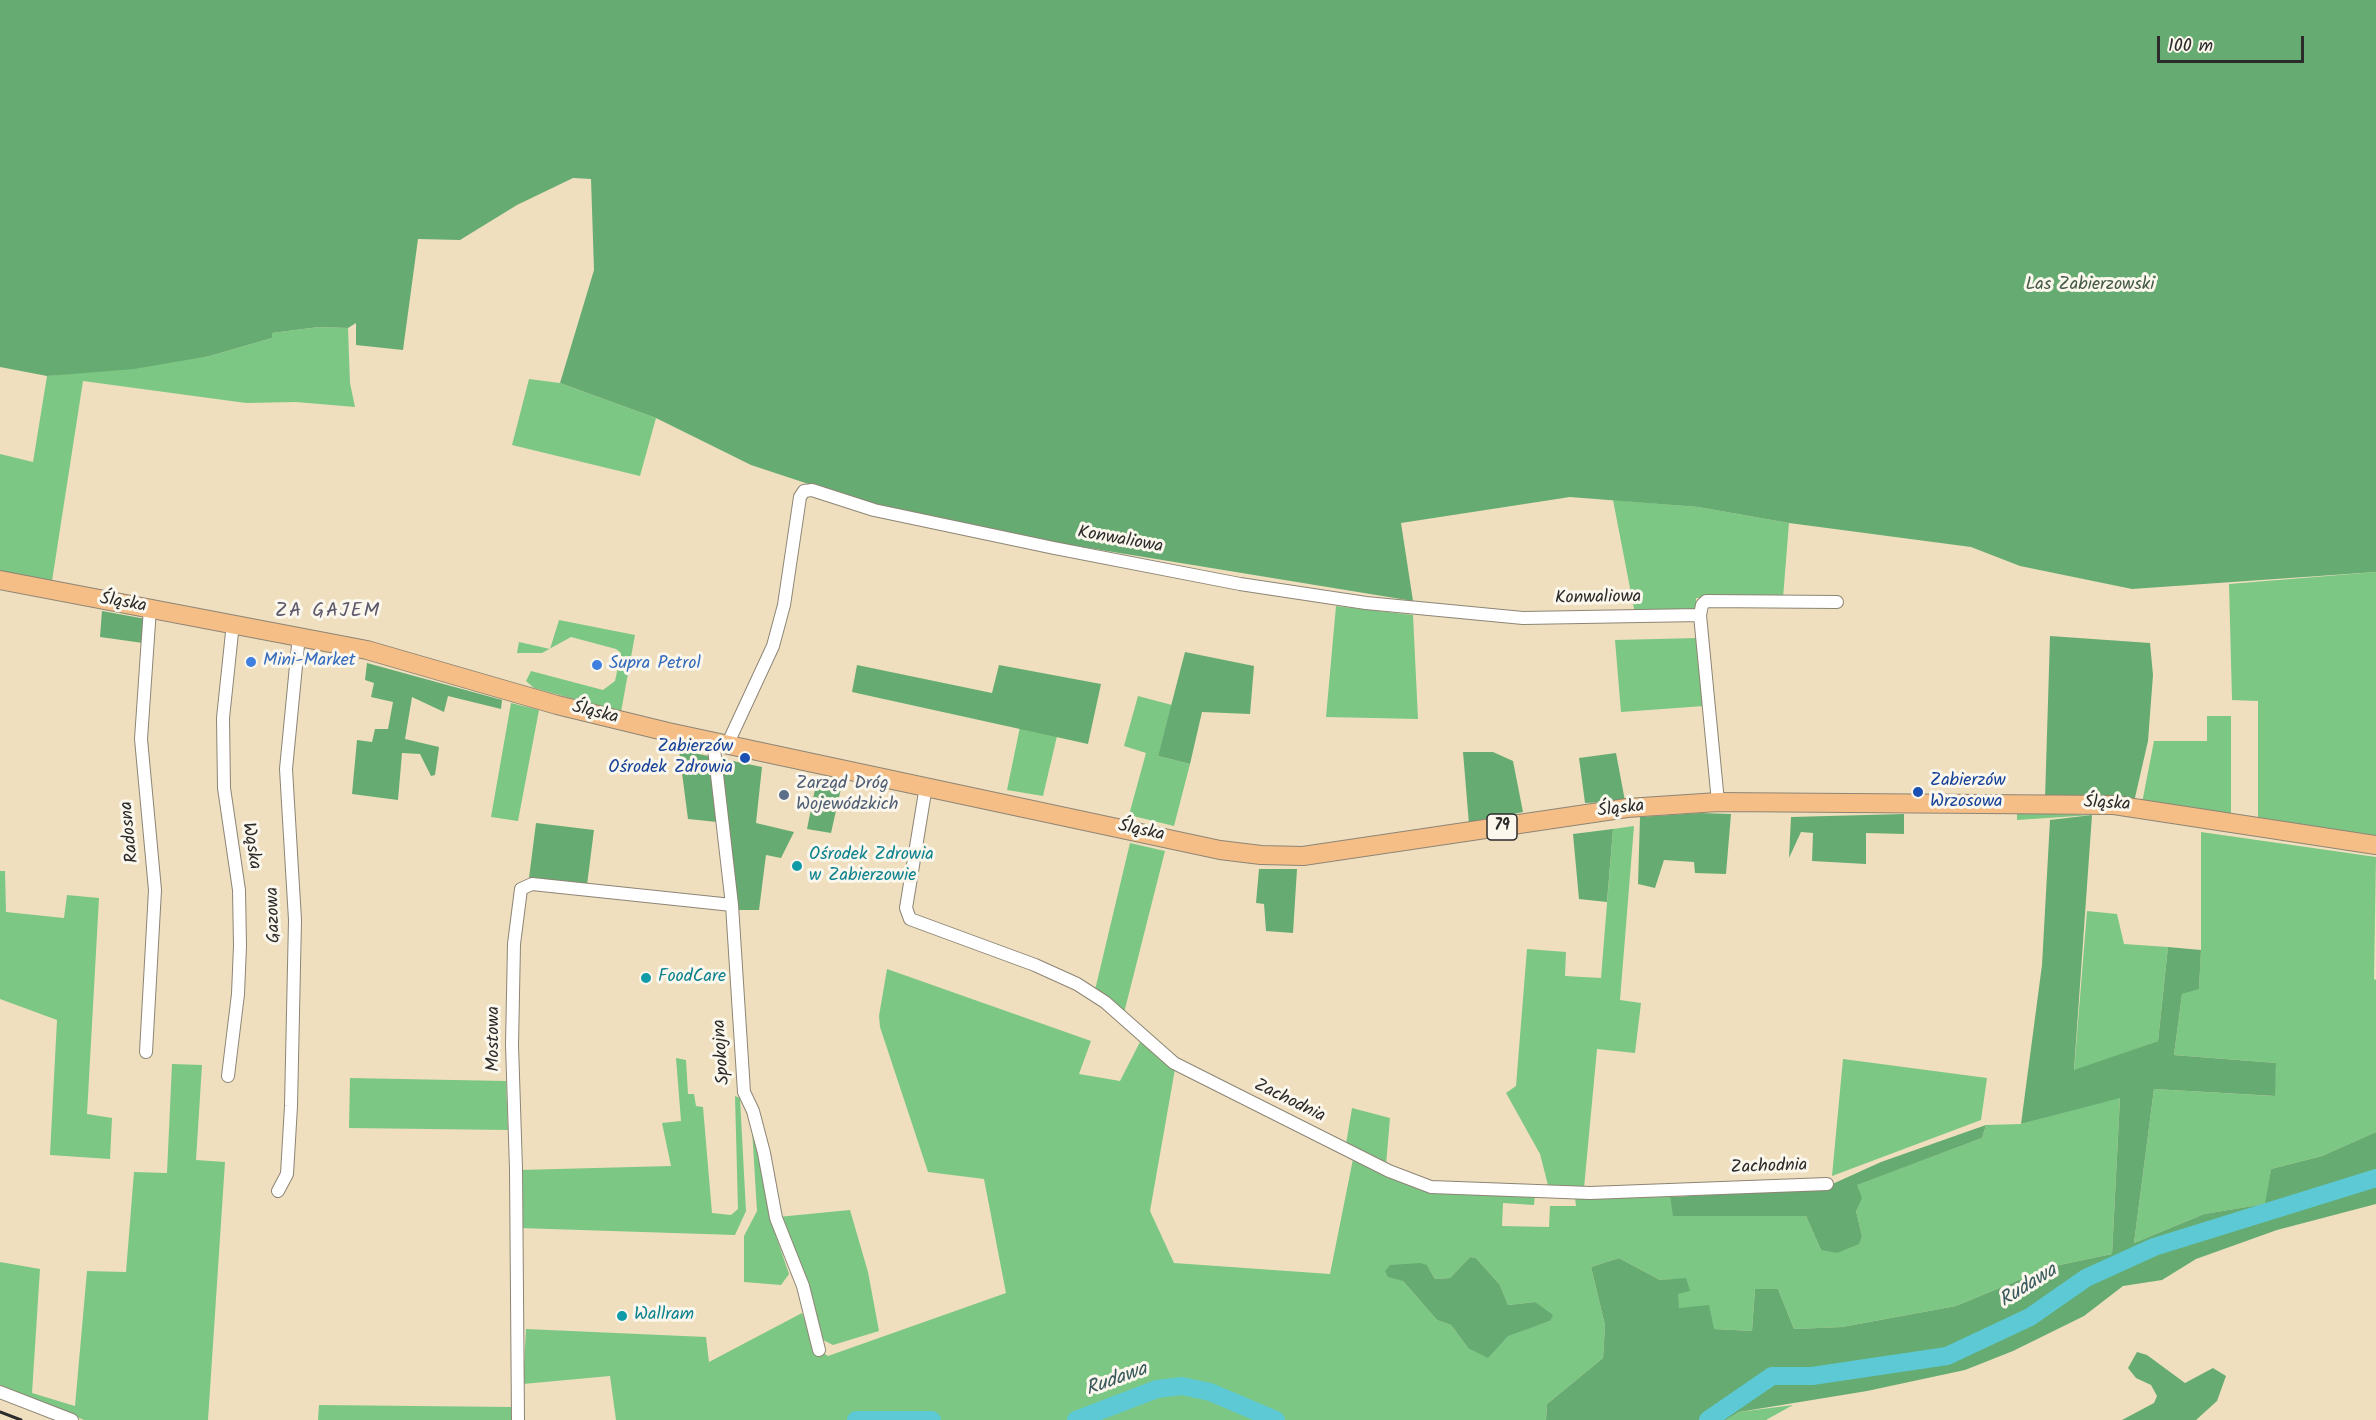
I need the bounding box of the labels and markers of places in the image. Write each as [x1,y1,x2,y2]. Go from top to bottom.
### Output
place label: Mini-Market [263,651,356,673]
place label: Supra Petrol [609,654,701,676]
marker: Mini-Market [244,655,258,669]
marker: Supra Petrol [590,658,604,672]
place label: Zabierzów Ośrodek Zdrowia [608,737,733,780]
marker: Zabierzów Ośrodek Zdrowia [738,751,752,765]
place label: Zabierzów Wrzosowa [1930,771,2006,814]
place label: Zarząd Dróg Wojewódzkich [796,774,898,816]
marker: Zabierzów Wrzosowa [1911,785,1925,799]
marker: Zarząd Dróg Wojewódzkich [777,788,791,802]
place label: Ośrodek Zdrowia w Zabierzowie [809,845,934,888]
marker: Ośrodek Zdrowia w Zabierzowie [790,859,804,873]
place label: FoodCare [658,967,726,989]
marker: FoodCare [639,971,653,985]
place label: Wallram [634,1305,694,1327]
marker: Wallram [615,1309,629,1323]

